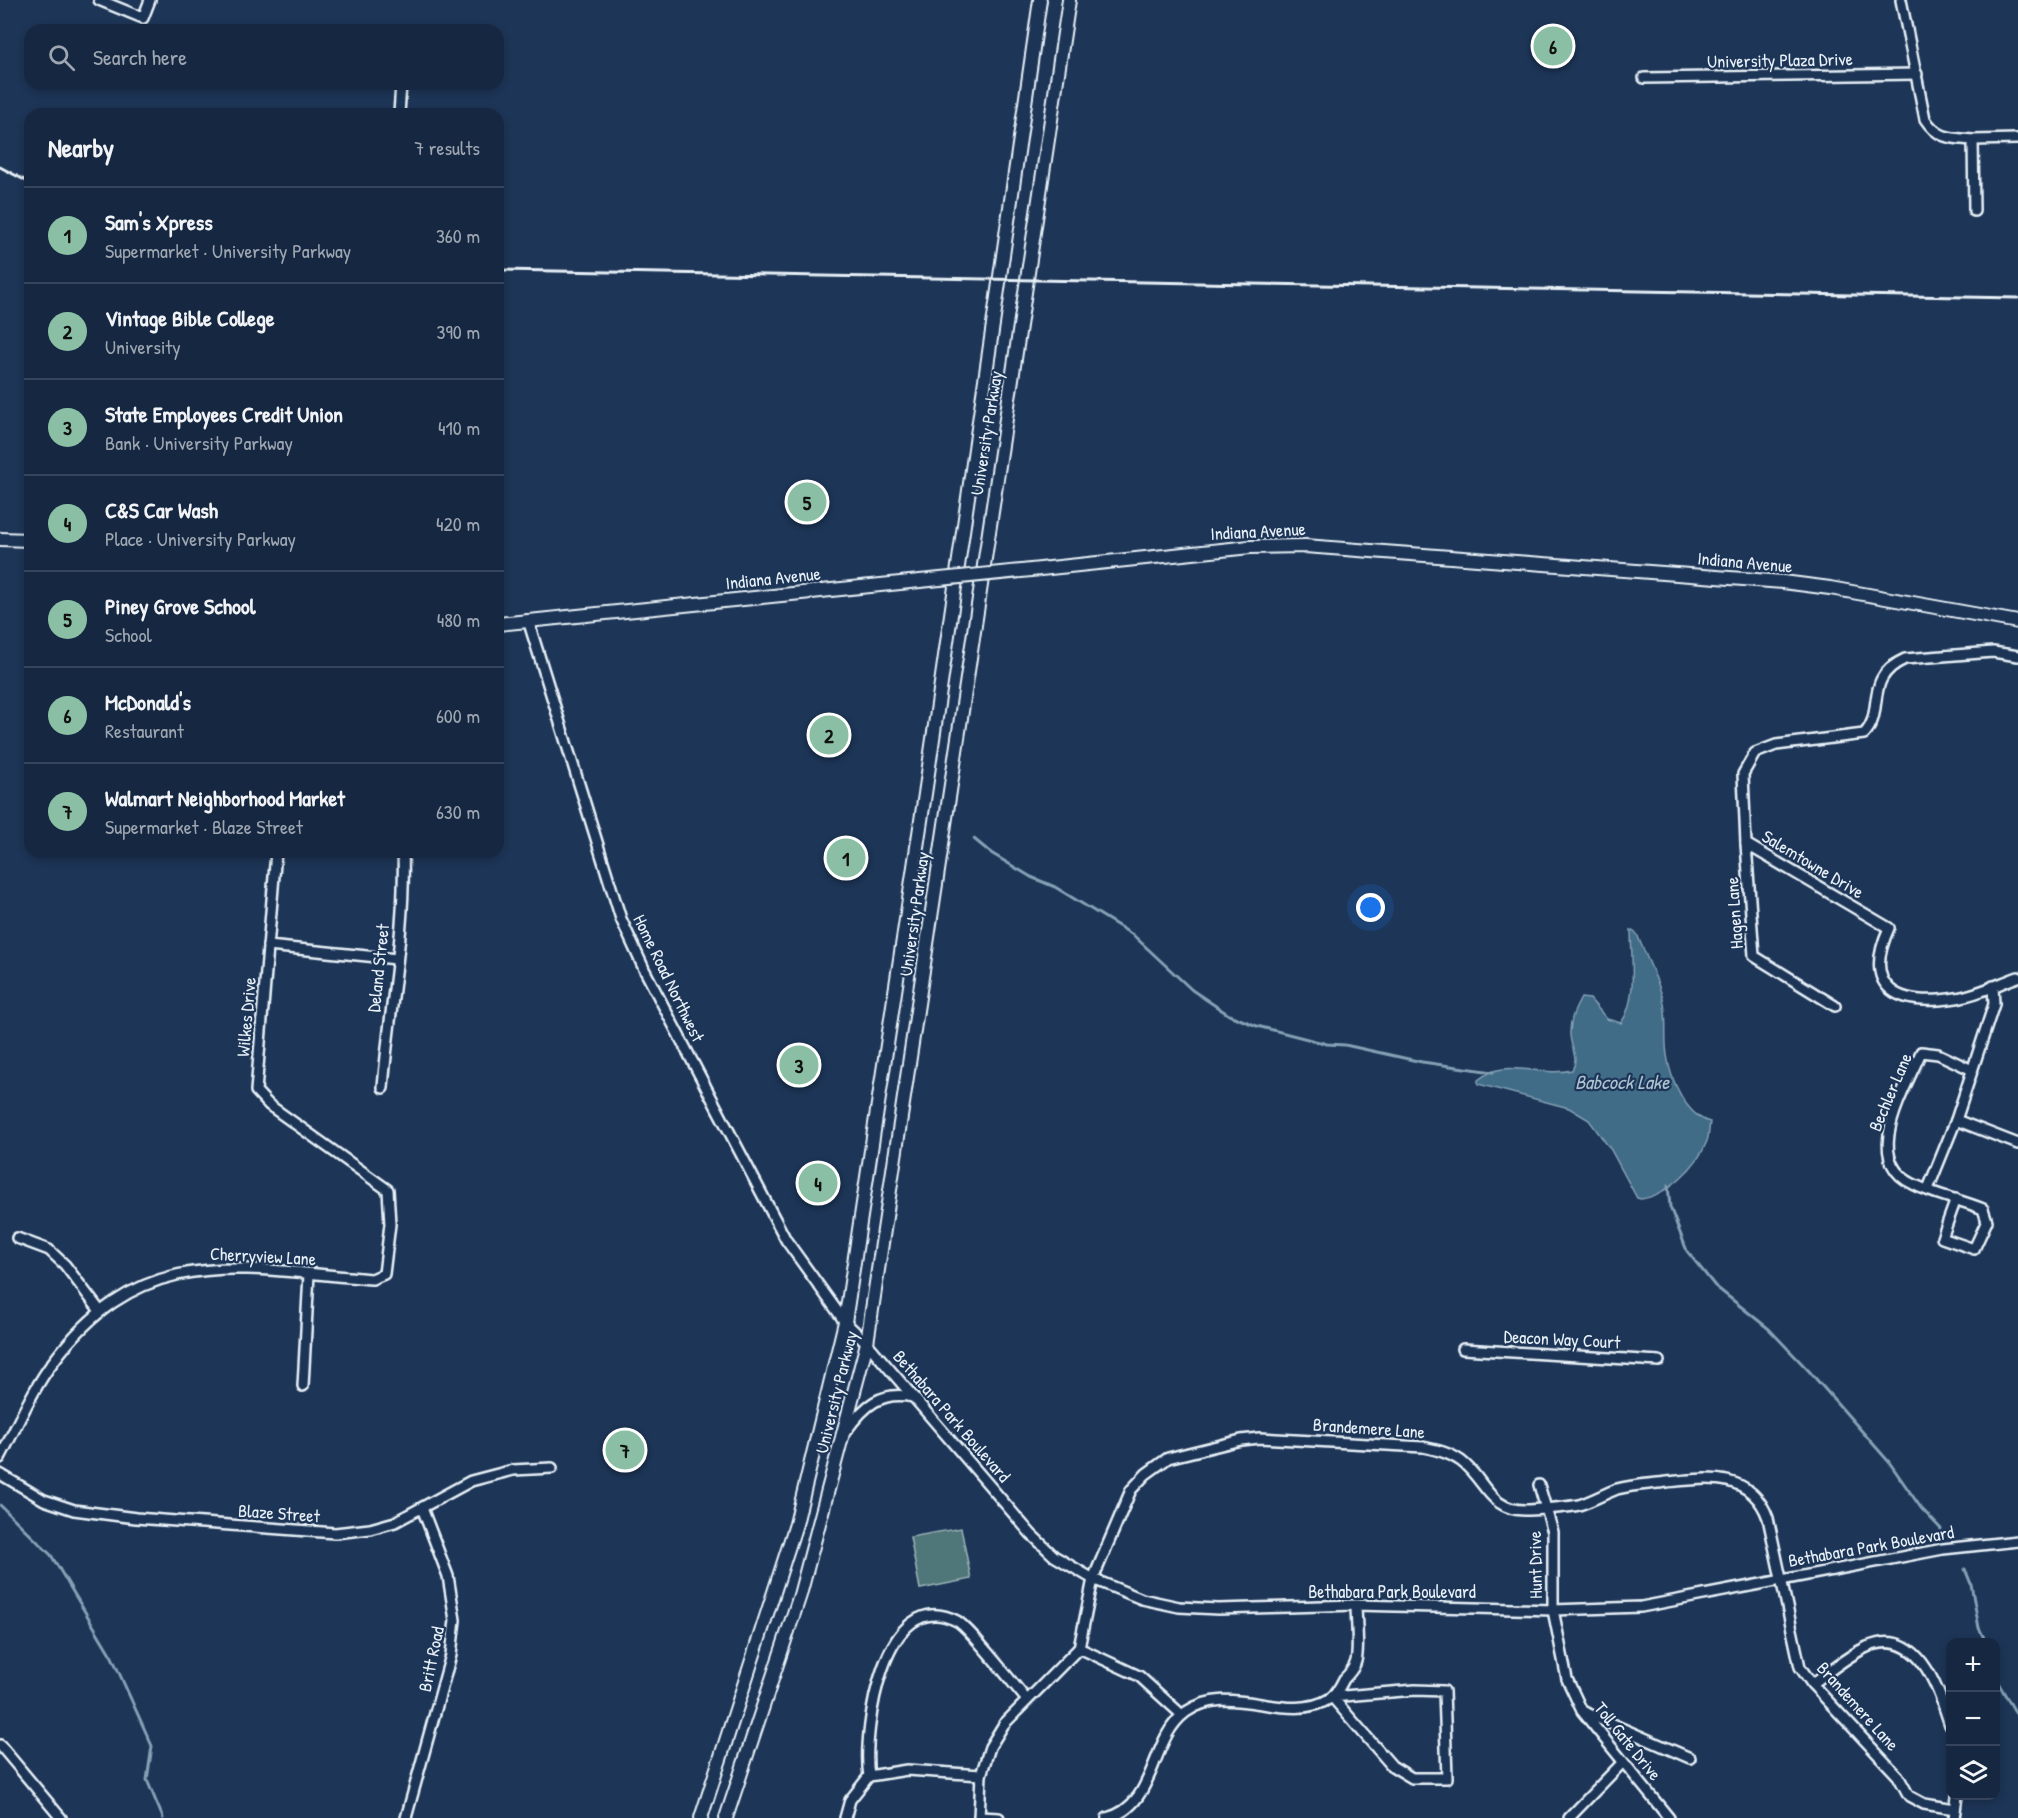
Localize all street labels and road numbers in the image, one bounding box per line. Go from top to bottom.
street label: University Plaza Drive [1707,46,1853,74]
street label: University Parkway [964,369,1008,497]
street label: Indiana Avenue [1210,516,1306,546]
street label: Indiana Avenue [1696,545,1794,579]
street label: Indiana Avenue [724,561,822,595]
street label: Salemtowne Drive [1757,824,1869,904]
street label: University Parkway [893,850,935,978]
street label: Hagen Lane [1719,876,1749,950]
street label: Home Road Northwest [627,910,711,1047]
street label: Deland Street [361,922,395,1013]
street label: Wilkes Drive [230,976,262,1058]
street label: Bechler Lane [1862,1049,1918,1135]
street label: Cherryview Lane [209,1241,317,1271]
street label: Deacon Way Court [1503,1323,1622,1355]
street label: University Parkway [809,1328,863,1456]
street label: Bethabara Park Boulevard [888,1345,1016,1487]
street label: Brandemere Lane [1312,1412,1426,1444]
street label: Blaze Street [237,1498,322,1528]
street label: Bethabara Park Boulevard [1786,1519,1956,1573]
street label: Hunt Drive [1522,1531,1548,1599]
street label: Bethabara Park Boulevard [1308,1579,1476,1604]
street label: Britt Road [412,1624,450,1694]
street label: Brandemere Lane [1811,1656,1905,1756]
street label: Toll Gate Drive [1589,1696,1667,1786]

